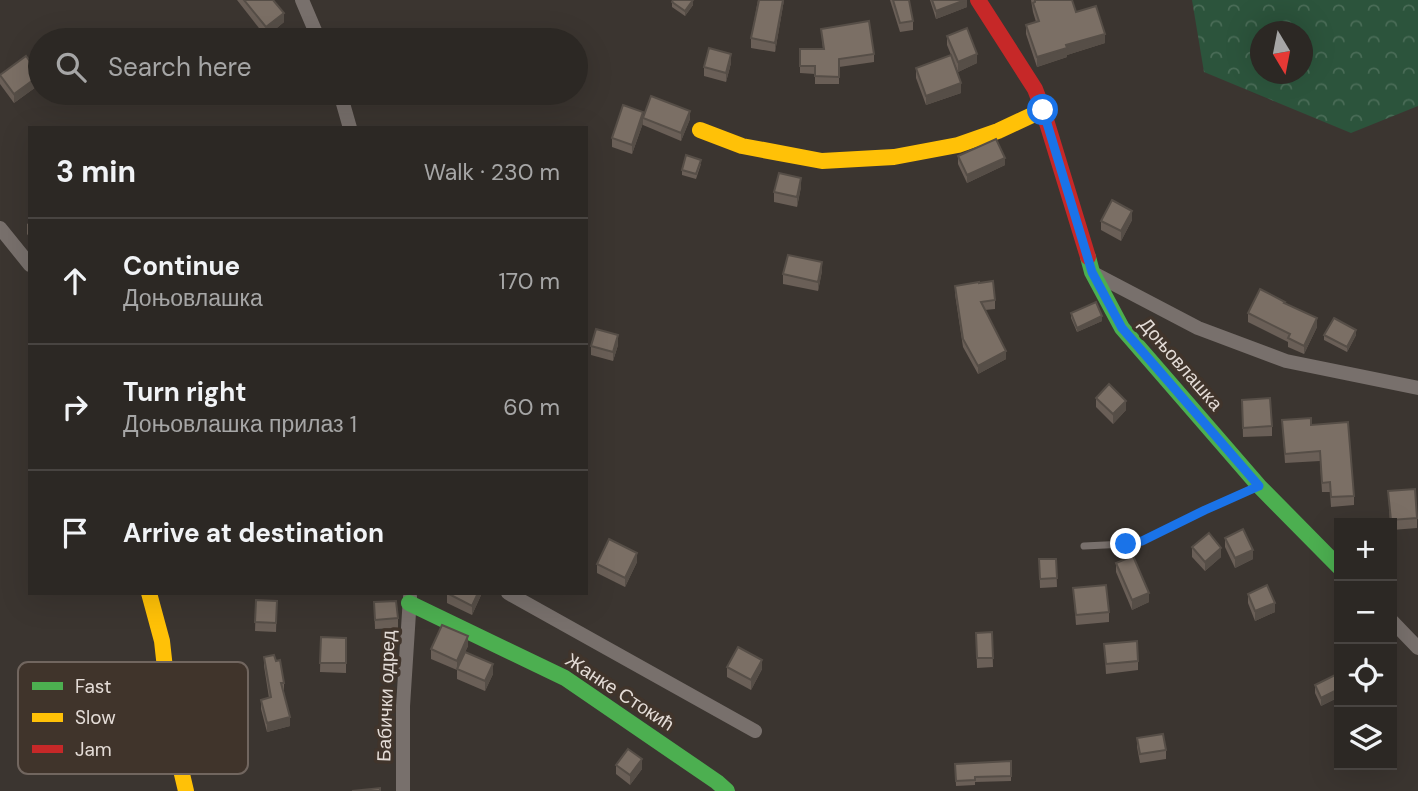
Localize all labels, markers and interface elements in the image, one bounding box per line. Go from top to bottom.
north arrow [1250,21,1313,84]
search box [28,28,588,105]
icon: search [52,48,90,86]
text: Search here [108,50,251,84]
route start [1027,94,1058,125]
text: 3 min [56,152,136,191]
text: Walk · 230 m [424,157,560,187]
text: Continue [123,249,240,283]
icon: ahead [56,262,94,300]
text: 170 m [499,266,560,296]
text: Доњовлашка [123,283,263,313]
street label: Доњовлашка [1134,312,1229,416]
text: Turn right [123,375,247,409]
icon: right [56,388,94,426]
text: 60 m [503,392,560,422]
text: Доњовлашка прилаз 1 [123,409,357,439]
icon: arrive [56,514,94,552]
text: Arrive at destination [123,516,384,550]
map controls [1334,518,1397,770]
button: + [1334,518,1397,581]
route end [1110,528,1141,559]
button: − [1334,581,1397,644]
street label: Бабички одред [371,630,401,762]
button: locate [1334,644,1397,707]
street label: Жанке Стокић [561,647,679,737]
legend [18,662,248,774]
text: Fast [75,674,111,699]
text: Slow [75,705,116,730]
button: layers [1334,707,1397,770]
text: Jam [75,737,112,762]

